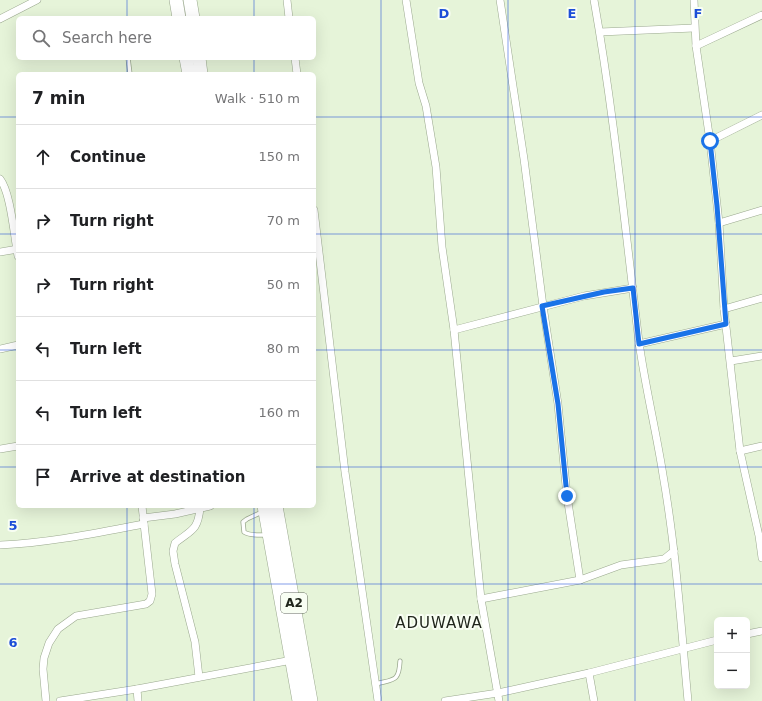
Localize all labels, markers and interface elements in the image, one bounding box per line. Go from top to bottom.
text: D [439,6,450,21]
text: E [568,6,576,21]
text: F [694,6,702,21]
search box [16,16,316,60]
icon: search [30,27,52,49]
text: Search here [62,29,152,47]
text: 7 min [32,88,85,108]
text: Walk · 510 m [215,91,300,106]
route start [701,132,719,150]
icon: ahead [32,146,54,168]
text: Continue [70,148,146,166]
text: 150 m [258,149,300,164]
icon: right [32,210,54,232]
text: Turn right [70,212,154,230]
text: 70 m [267,213,300,228]
icon: right [32,274,54,296]
text: Turn right [70,276,154,294]
text: 50 m [267,277,300,292]
icon: left [32,338,54,360]
text: Turn left [70,340,142,358]
text: 80 m [267,341,300,356]
icon: left [32,402,54,424]
text: Turn left [70,404,142,422]
text: 160 m [258,405,300,420]
icon: arrive [32,466,54,488]
text: Arrive at destination [70,468,245,486]
route end [558,487,576,505]
text: 5 [8,518,18,533]
road number: A2 [281,593,307,613]
district label: ADUWAWA [395,614,483,632]
map controls [714,617,750,689]
button: + [714,617,750,653]
text: 6 [8,635,18,650]
button: − [714,653,750,689]

